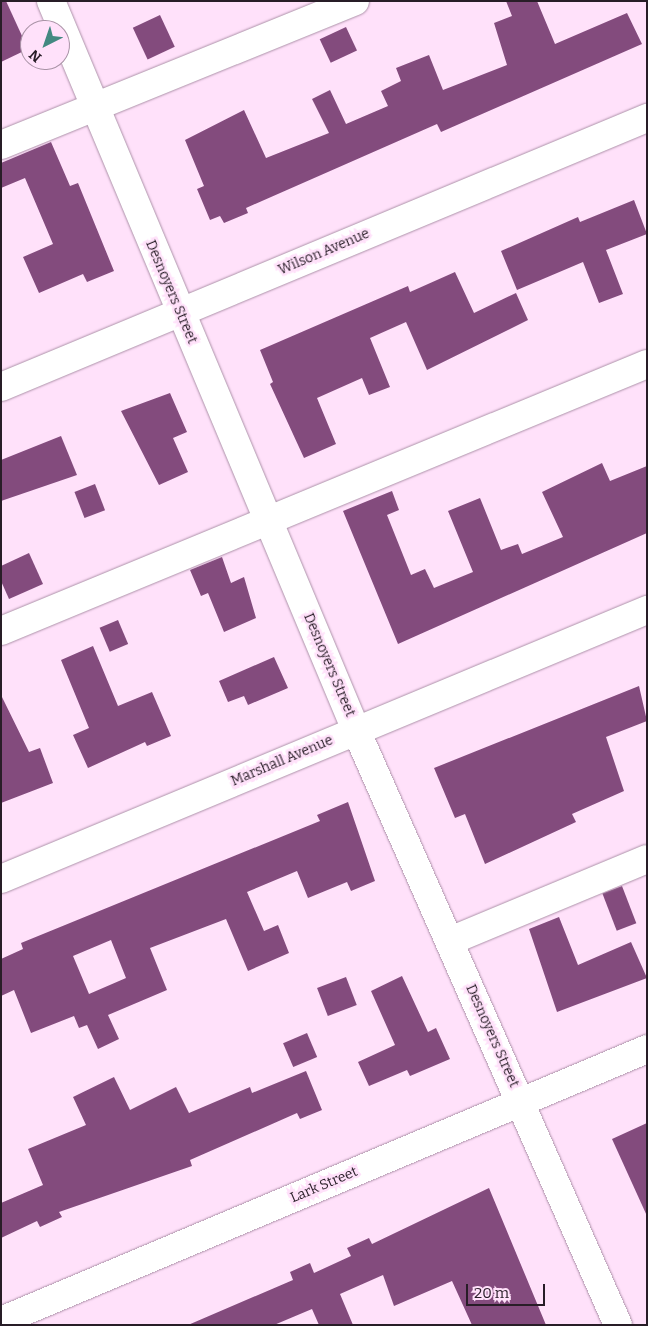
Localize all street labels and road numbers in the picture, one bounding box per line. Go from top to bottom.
street label: Wilson Avenue [276,225,372,279]
street label: Desnoyers Street [142,238,200,346]
street label: Desnoyers Street [300,611,358,719]
street label: Marshall Avenue [229,732,335,790]
street label: Desnoyers Street [462,982,522,1090]
street label: Lark Street [288,1163,360,1207]

